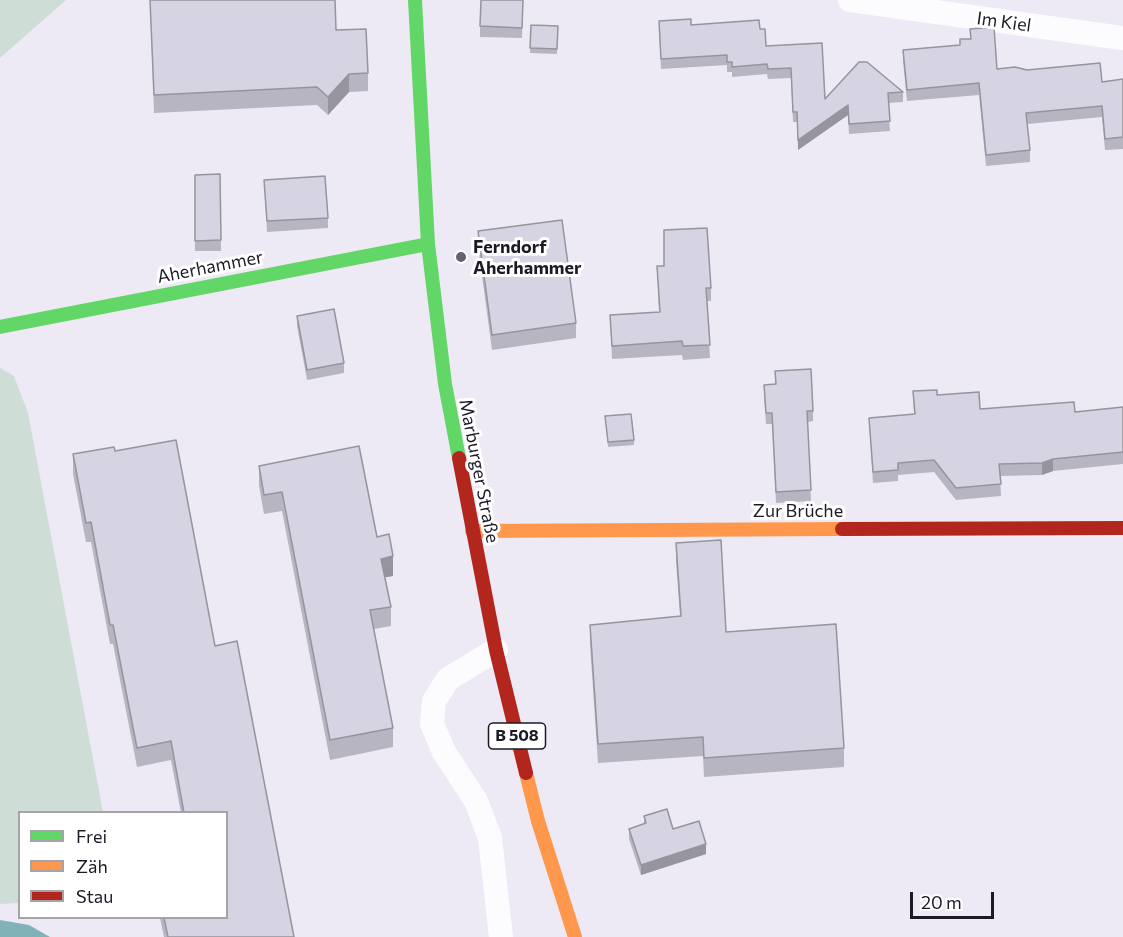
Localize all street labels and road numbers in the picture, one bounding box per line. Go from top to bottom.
street label: Im Kiel [975,7,1033,37]
street label: Aherhammer [155,246,265,288]
street label: Marburger Straße [454,397,504,545]
street label: Zur Brüche [753,500,843,522]
road number: B 508 [488,723,546,749]

